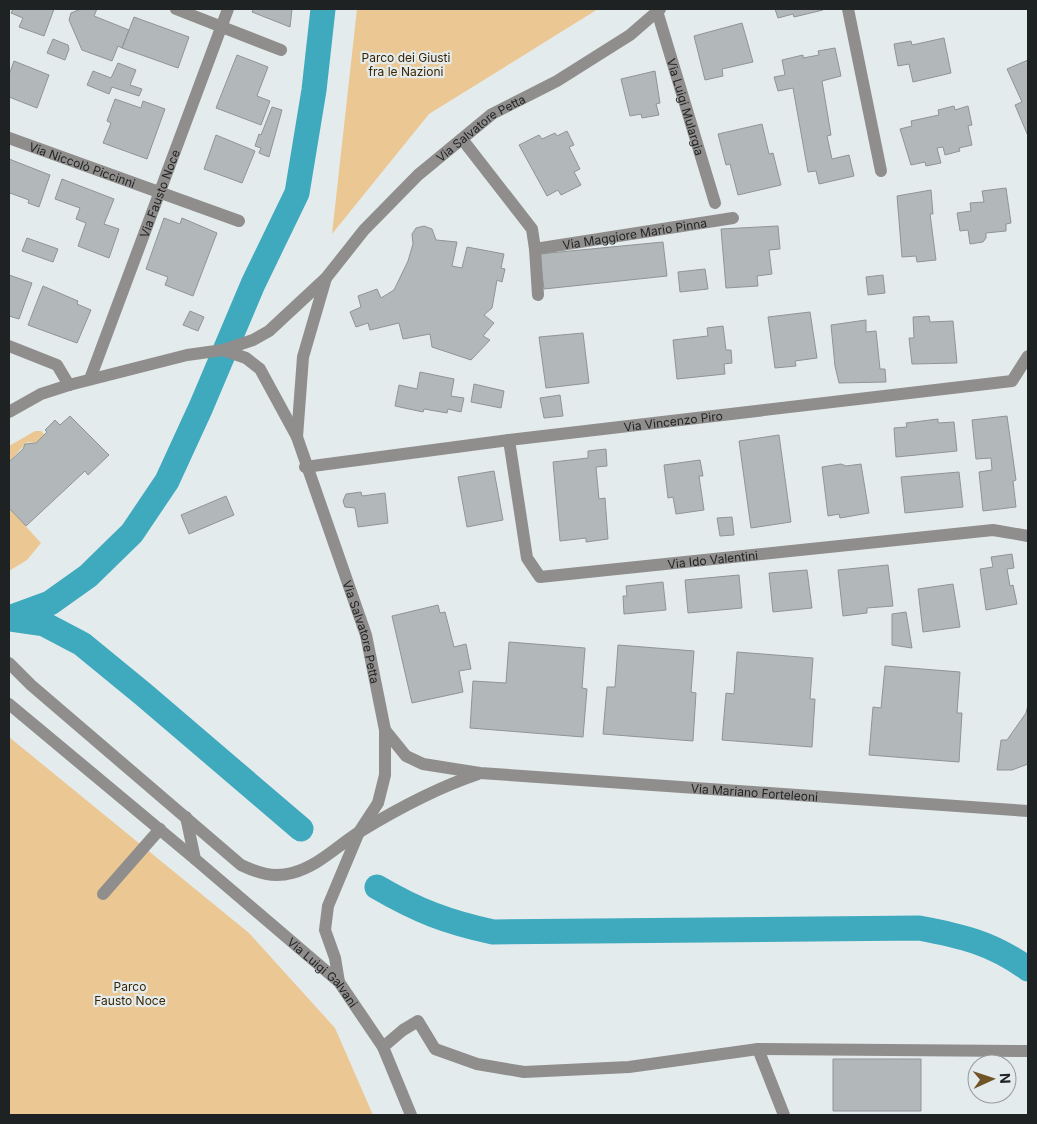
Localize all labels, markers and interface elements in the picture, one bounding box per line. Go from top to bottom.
park label: Parco dei Giusti fra le Nazioni [362,50,451,79]
street label: Via Luigi Mulargia [664,56,708,157]
street label: Via Salvatore Petta [433,91,528,165]
street label: Via Niccolò Piccinni [27,138,138,191]
street label: Via Fausto Noce [136,147,182,240]
street label: Via Maggiore Mario Pinna [561,215,708,252]
street label: Via Vincenzo Piro [623,407,723,434]
street label: Via Ido Valentini [667,547,759,571]
street label: Via Salvatore Petta [340,578,383,685]
street label: Via Mariano Forteleoni [690,780,819,804]
street label: Via Luigi Galvani [284,934,361,1010]
park label: Parco Fausto Noce [94,979,166,1008]
north arrow [967,1054,1017,1104]
text: N [997,1073,1014,1084]

